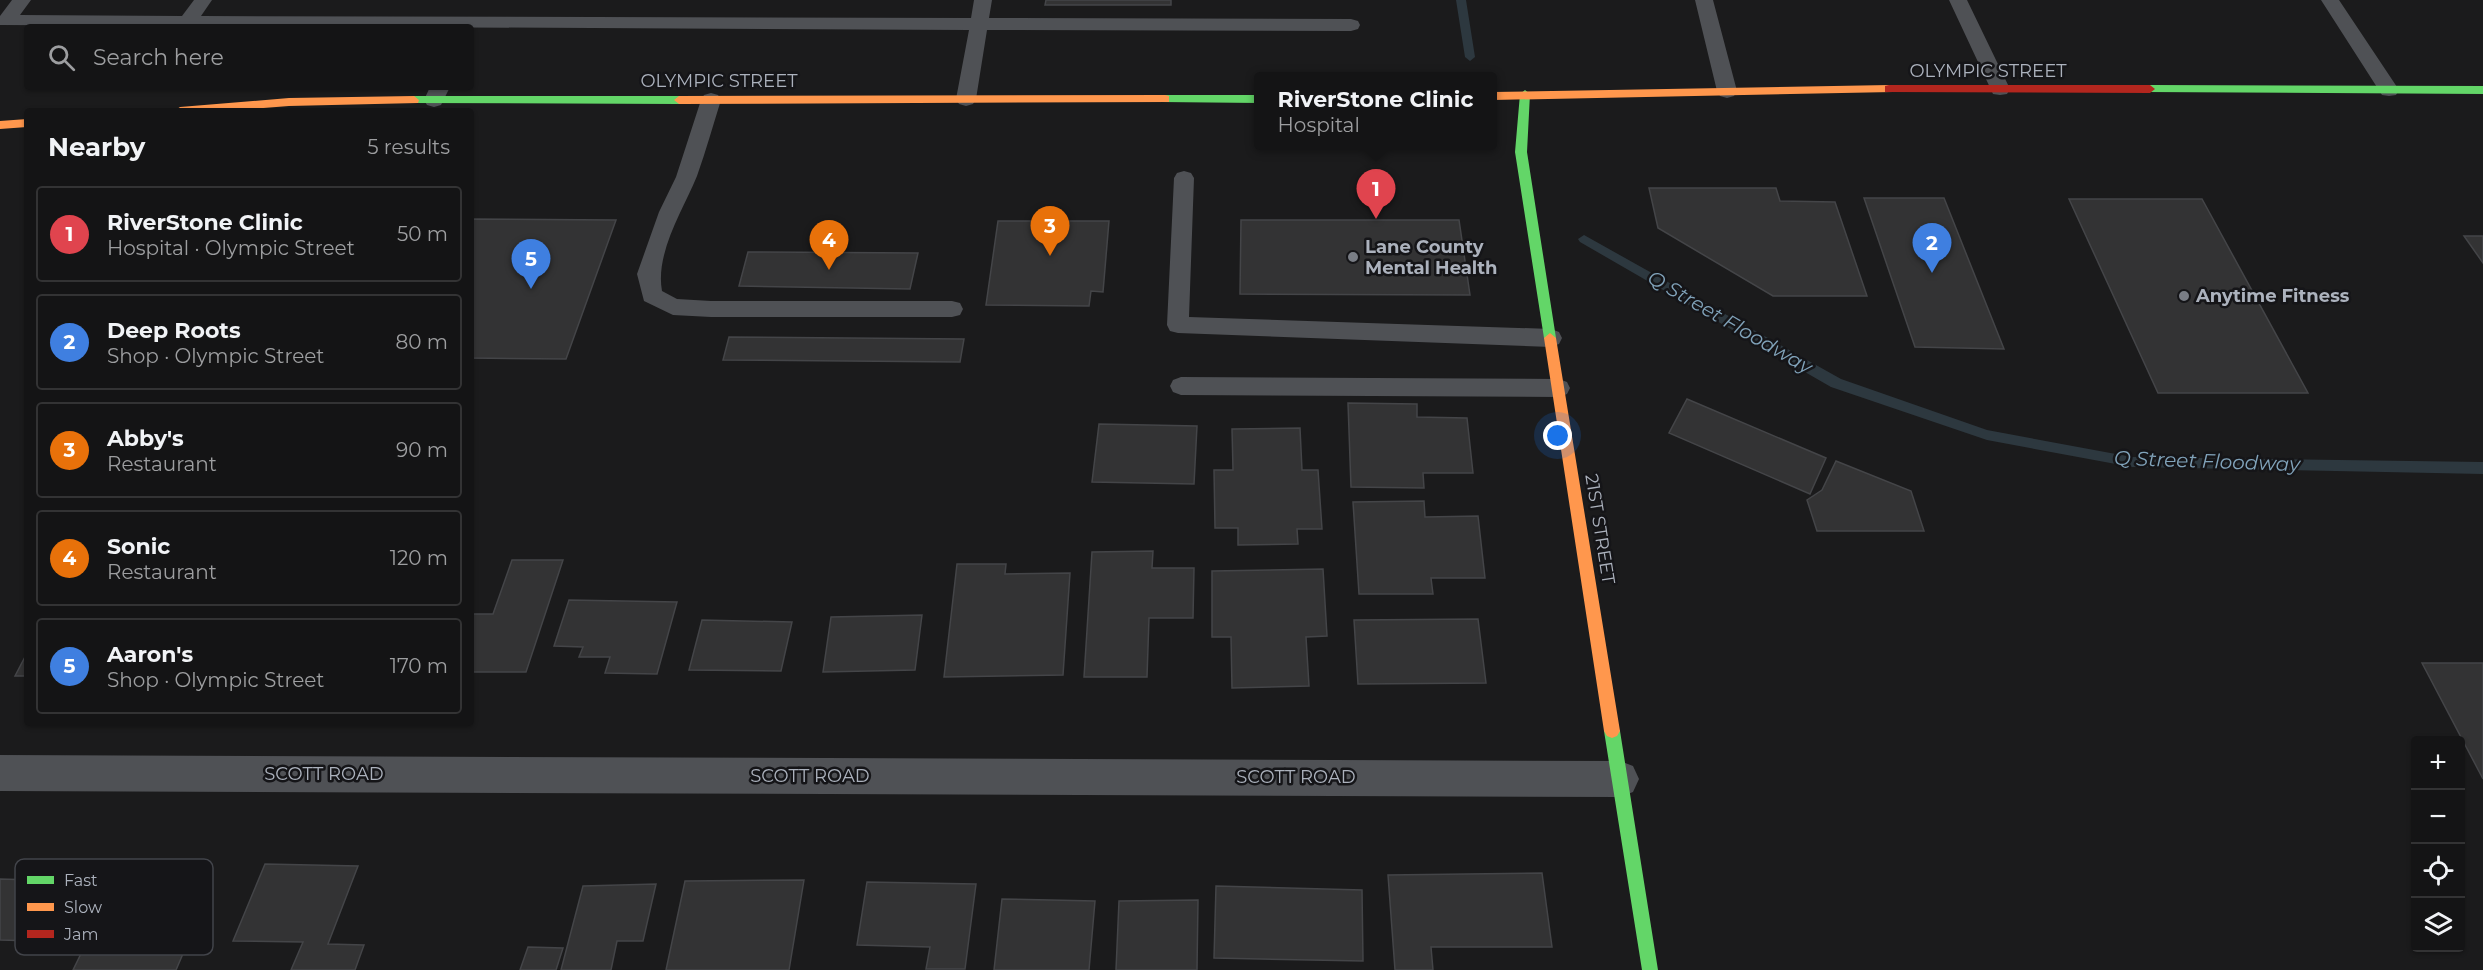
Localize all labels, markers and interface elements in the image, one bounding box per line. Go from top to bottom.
search box [24,24,474,90]
icon: search [45,41,78,74]
text: Search here [93,44,224,71]
street label: OLYMPIC STREET [1909,60,2067,82]
street label: OLYMPIC STREET [640,70,798,92]
popup [1254,72,1497,150]
text: RiverStone Clinic [1278,86,1473,113]
text: Hospital [1278,113,1360,137]
text: Nearby [48,131,145,163]
text: 5 results [367,135,450,159]
pin: 1 [1356,170,1396,219]
pin: 3 [1030,206,1070,256]
text: RiverStone Clinic [107,209,303,236]
pin: 4 [810,220,848,270]
text: 1 [66,222,73,246]
text: 50 m [397,222,448,246]
pin: 2 [1912,224,1952,273]
text: Hospital · Olympic Street [107,236,355,260]
place label: Lane County Mental Health [1365,236,1498,279]
pin: 5 [512,240,550,289]
marker: Lane County Mental Health [1346,250,1360,264]
water label: Q Street Floodway [1643,265,1818,379]
place label: Anytime Fitness [2195,285,2350,307]
marker: Anytime Fitness [2177,289,2191,303]
text: Deep Roots [107,317,241,344]
text: 2 [64,330,75,354]
text: 80 m [396,330,448,354]
text: Shop · Olympic Street [107,344,324,368]
your location [1543,421,1572,450]
text: Abby's [107,425,184,452]
text: 3 [64,438,75,462]
text: 90 m [396,438,448,462]
water label: Q Street Floodway [2114,446,2302,476]
text: Restaurant [107,452,217,476]
street label: 21ST STREET [1580,472,1620,586]
text: Sonic [107,533,170,560]
text: 4 [63,546,76,570]
text: 120 m [390,546,448,570]
text: Restaurant [107,560,217,584]
text: Aaron's [107,641,193,668]
text: 5 [64,654,75,678]
text: 170 m [390,654,448,678]
text: Shop · Olympic Street [107,668,324,692]
map controls [2411,736,2465,952]
button: + [2411,736,2465,790]
street label: SCOTT ROAD [264,763,384,785]
street label: SCOTT ROAD [750,765,870,787]
street label: SCOTT ROAD [1236,766,1356,788]
button: − [2411,790,2465,844]
button: locate [2411,844,2465,898]
legend [15,859,213,955]
text: Fast [64,871,98,890]
text: Slow [64,898,102,917]
button: layers [2411,898,2465,952]
text: Jam [63,925,98,944]

